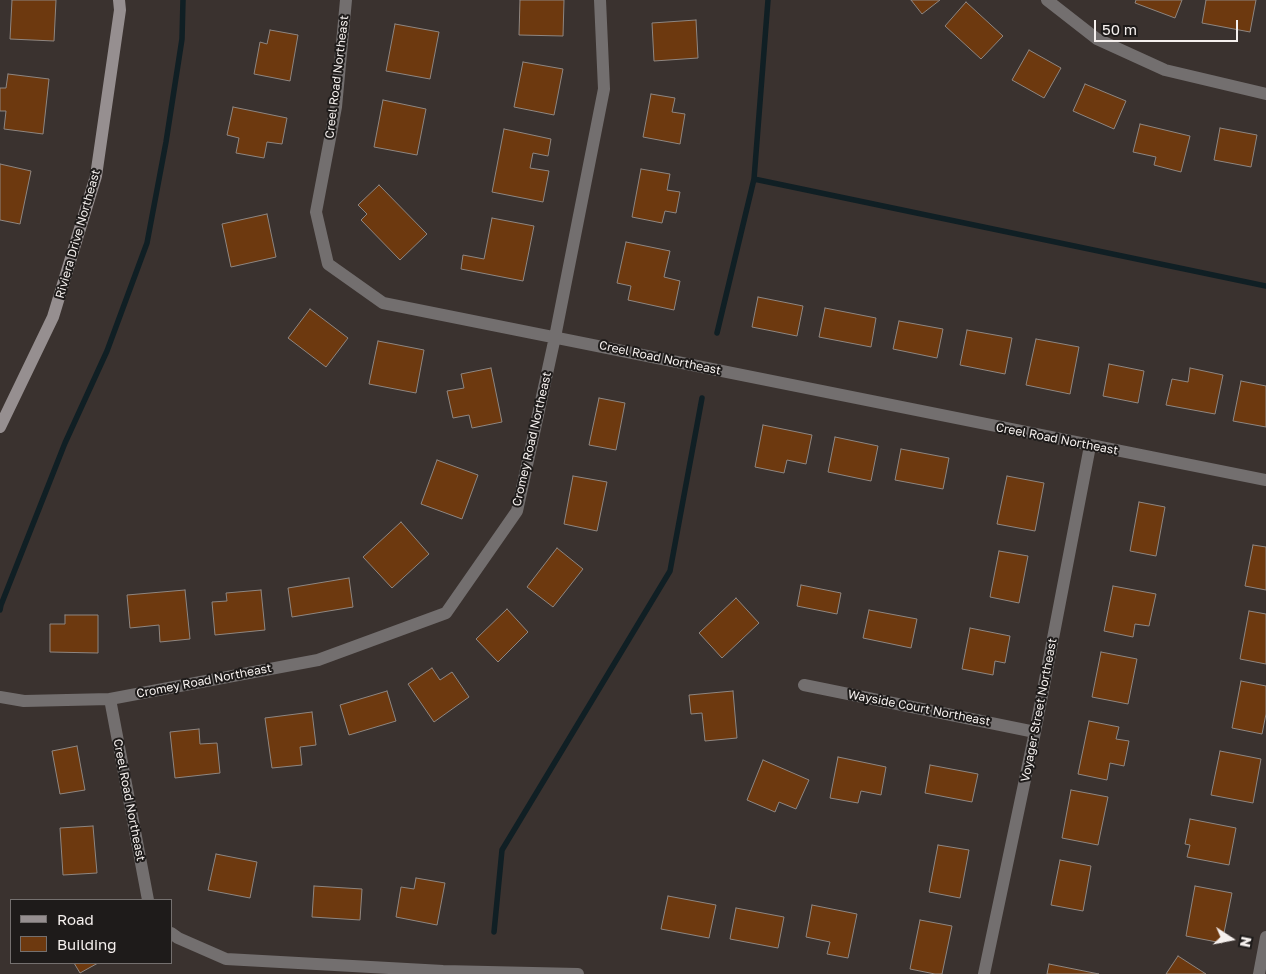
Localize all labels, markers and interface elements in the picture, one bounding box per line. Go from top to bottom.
scale bar [1096,10,1240,42]
street label: Creel Road Northeast [322,14,352,140]
text: 50 m [1102,20,1137,38]
street label: Riviera Drive Northeast [53,168,103,300]
street label: Creel Road Northeast [598,338,722,378]
street label: Cromey Road Northeast [509,370,555,508]
street label: Creel Road Northeast [995,420,1119,458]
street label: Voyager Street Northeast [1018,637,1060,783]
street label: Cromey Road Northeast [135,661,273,701]
street label: Wayside Court Northeast [847,687,991,729]
street label: Creel Road Northeast [110,738,148,862]
legend [10,899,172,964]
text: Road [57,910,94,928]
north arrow [1206,914,1256,964]
text: Building [57,935,117,953]
text: N [1237,935,1256,949]

